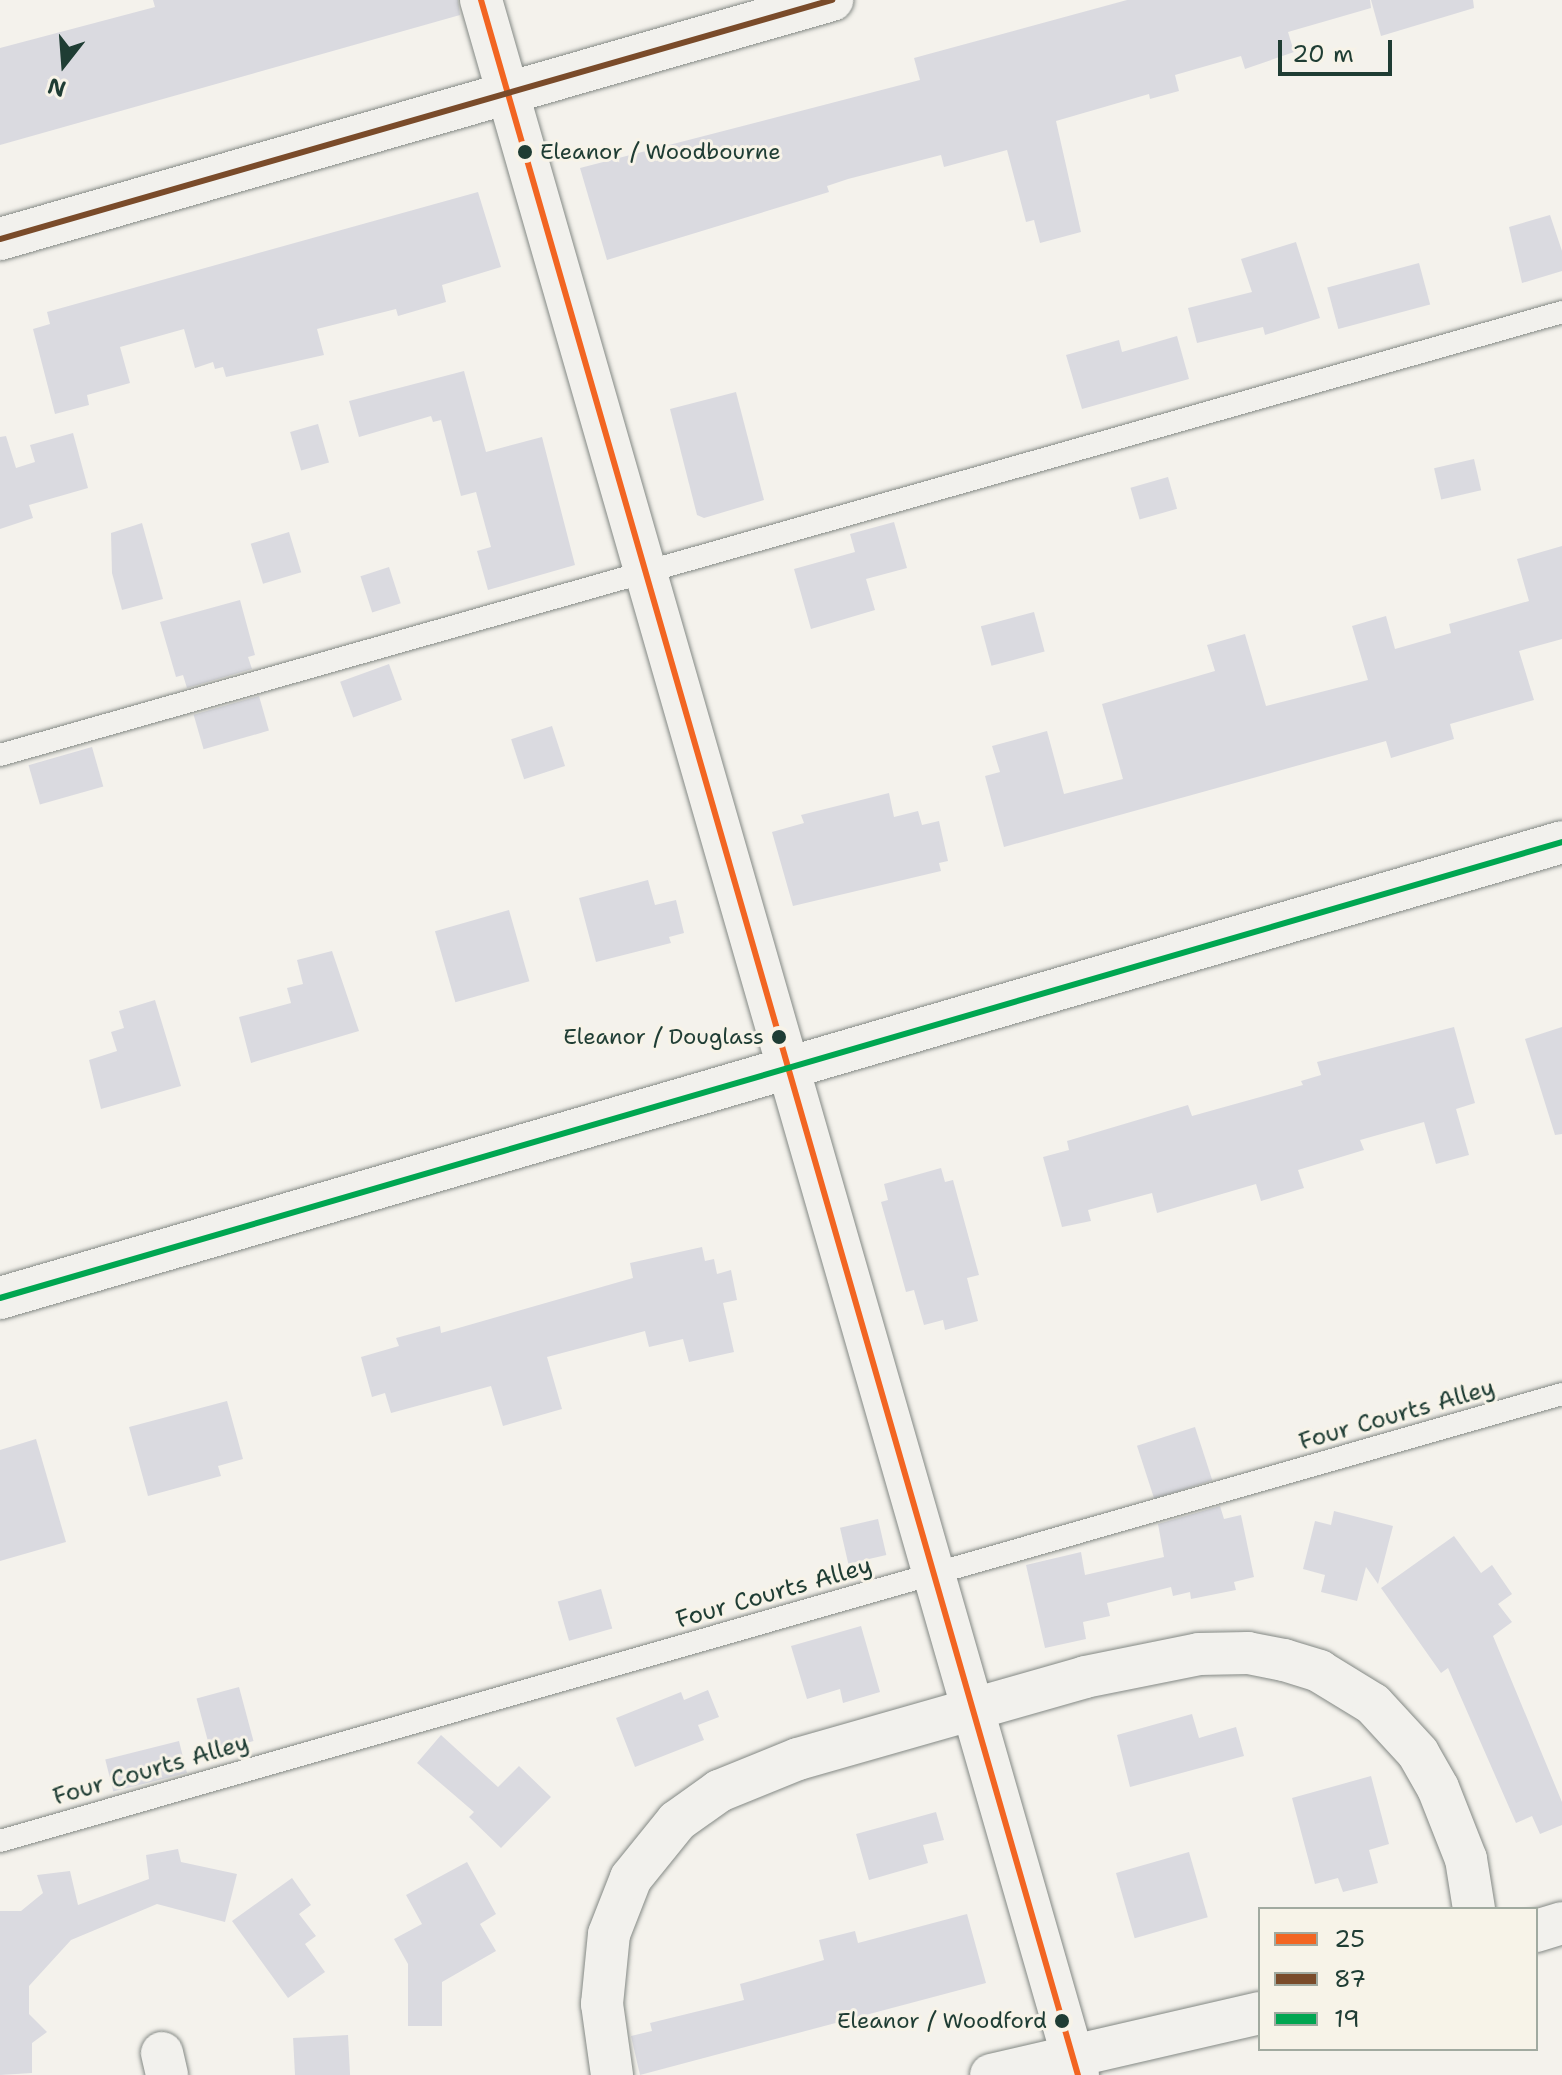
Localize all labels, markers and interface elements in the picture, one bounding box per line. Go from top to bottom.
north arrow [24,24,104,104]
scale bar [1282,24,1396,74]
text: 20 m [1292,38,1354,70]
text: N [44,71,69,104]
place label: Eleanor / Woodbourne [540,139,781,165]
marker: Eleanor / Woodbourne [517,144,533,160]
place label: Eleanor / Douglass [563,1024,764,1050]
marker: Eleanor / Douglass [771,1029,787,1045]
street label: Four Courts Alley [1296,1373,1498,1457]
street label: Four Courts Alley [673,1551,875,1635]
street label: Four Courts Alley [50,1728,252,1812]
legend [1258,1907,1538,2051]
text: 25 [1334,1923,1365,1955]
text: 87 [1334,1963,1366,1995]
text: 19 [1334,2003,1360,2035]
place label: Eleanor / Woodford [837,2008,1047,2034]
marker: Eleanor / Woodford [1054,2013,1070,2029]

